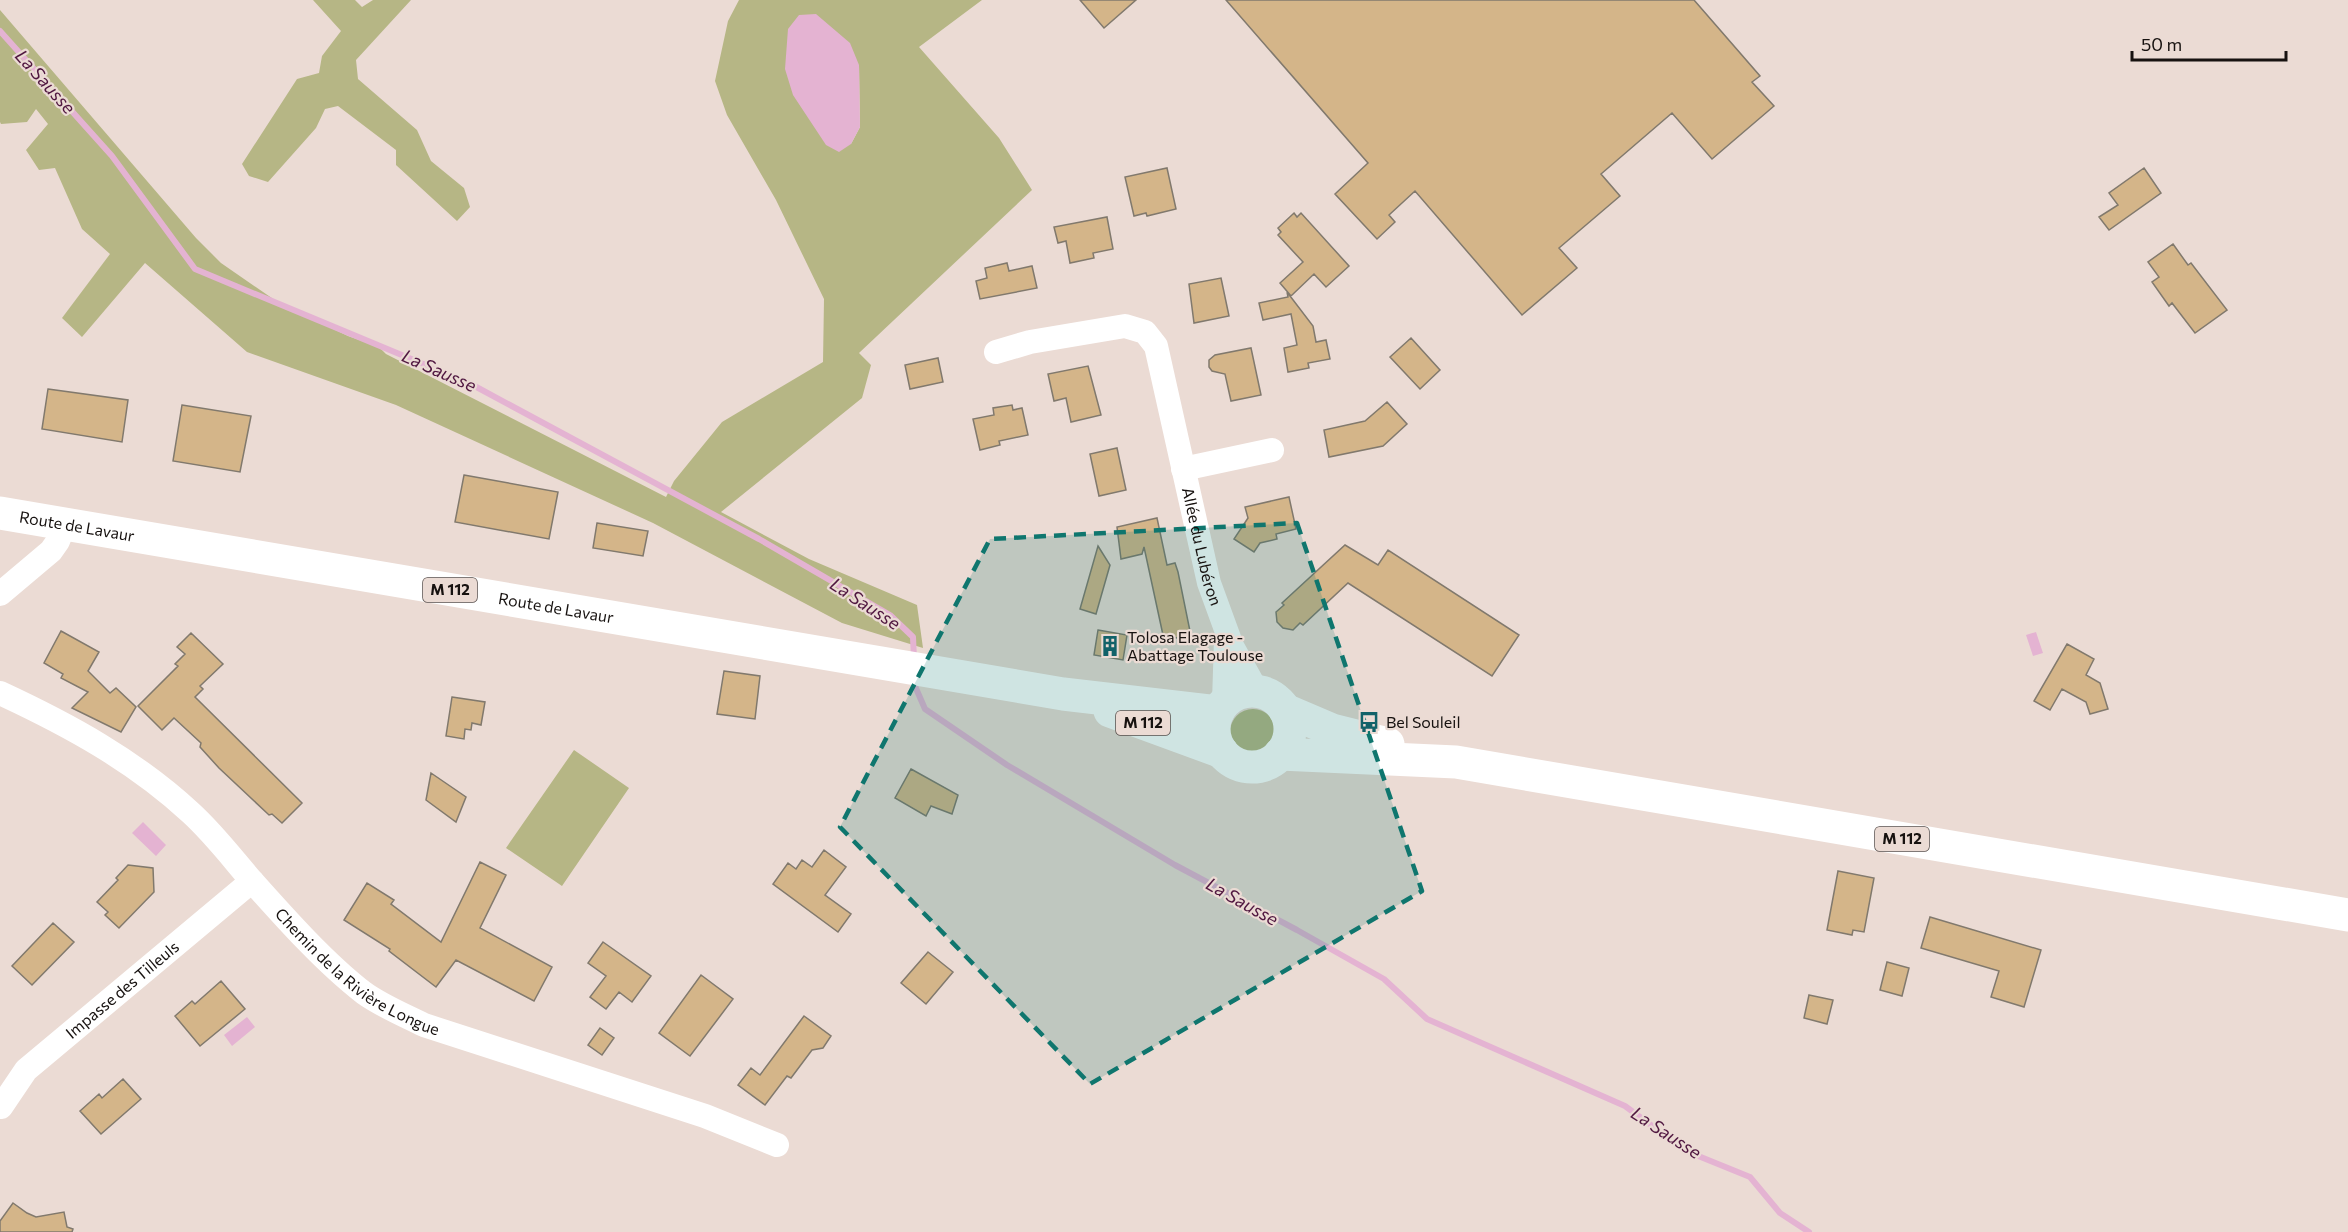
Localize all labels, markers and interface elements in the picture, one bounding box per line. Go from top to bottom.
scale bar [2132,24,2286,62]
text: 50 m [2141,33,2182,55]
water label: La Sausse [11,45,81,118]
water label: La Sausse [399,344,480,396]
street label: Allée du Lubéron [1179,485,1226,608]
street label: Route de Lavaur [18,506,137,545]
water label: La Sausse [826,572,905,634]
road number: M 112 [423,578,477,602]
street label: Route de Lavaur [497,588,616,626]
place label: Tolosa Elagage - Abattage Toulouse [1127,627,1263,664]
building icon: Tolosa Elagage - Abattage Toulouse [1098,634,1122,658]
bus stop icon: Bel Souleil [1357,710,1381,734]
road number: M 112 [1116,711,1170,735]
place label: Bel Souleil [1386,712,1460,731]
road number: M 112 [1875,827,1929,851]
water label: La Sausse [1203,872,1283,930]
street label: Chemin de la Rivière Longue [272,904,442,1038]
street label: Impasse des Tilleuls [61,936,182,1042]
water label: La Sausse [1627,1101,1706,1163]

